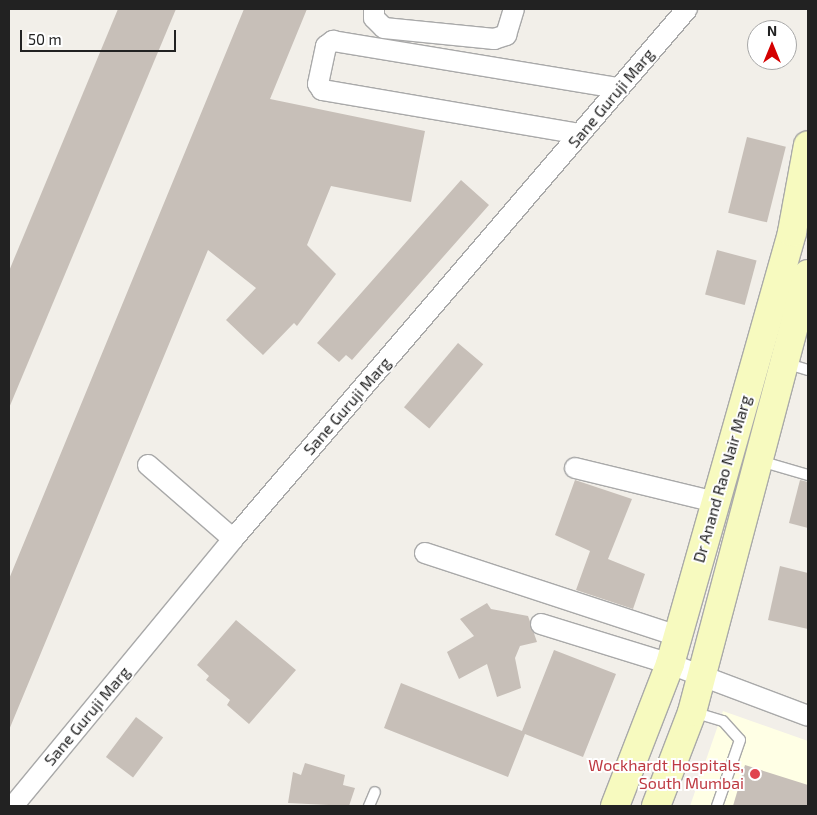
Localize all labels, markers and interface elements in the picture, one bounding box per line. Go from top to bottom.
scale bar [22,20,179,52]
north arrow [747,20,797,70]
text: N [767,22,777,39]
text: 50 m [28,30,62,48]
street label: Sane Guruji Marg [564,45,658,151]
street label: Sane Guruji Marg [299,353,395,459]
street label: Dr Anand Rao Nair Marg [689,393,755,565]
street label: Sane Guruji Marg [40,663,134,769]
place label: Wockhardt Hospitals, South Mumbai [588,755,744,793]
marker: Wockhardt Hospitals, South Mumbai [748,767,762,781]

